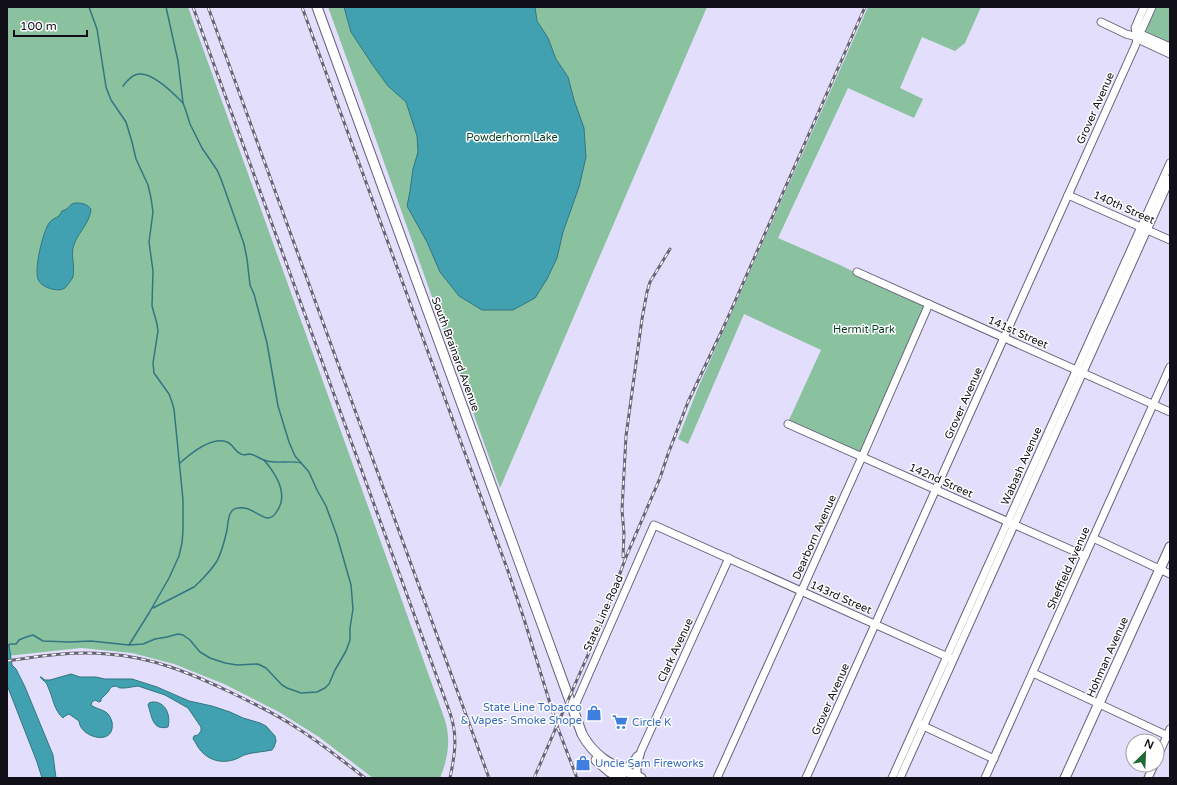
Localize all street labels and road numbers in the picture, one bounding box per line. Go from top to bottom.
street label: Grover Avenue [1074,70,1117,146]
street label: 140th Street [1091,188,1157,227]
street label: South Brainard Avenue [429,295,482,413]
street label: 141st Street [986,313,1050,352]
street label: Grover Avenue [942,365,985,441]
street label: Wabash Avenue [998,425,1045,507]
street label: 142nd Street [907,461,975,500]
street label: Dearborn Avenue [790,493,839,582]
street label: Sheffield Avenue [1044,525,1093,612]
street label: State Line Road [581,573,626,654]
street label: 143rd Street [808,578,874,617]
street label: Hohman Avenue [1084,615,1131,699]
street label: Clark Avenue [655,616,696,684]
street label: Grover Avenue [809,661,852,737]

